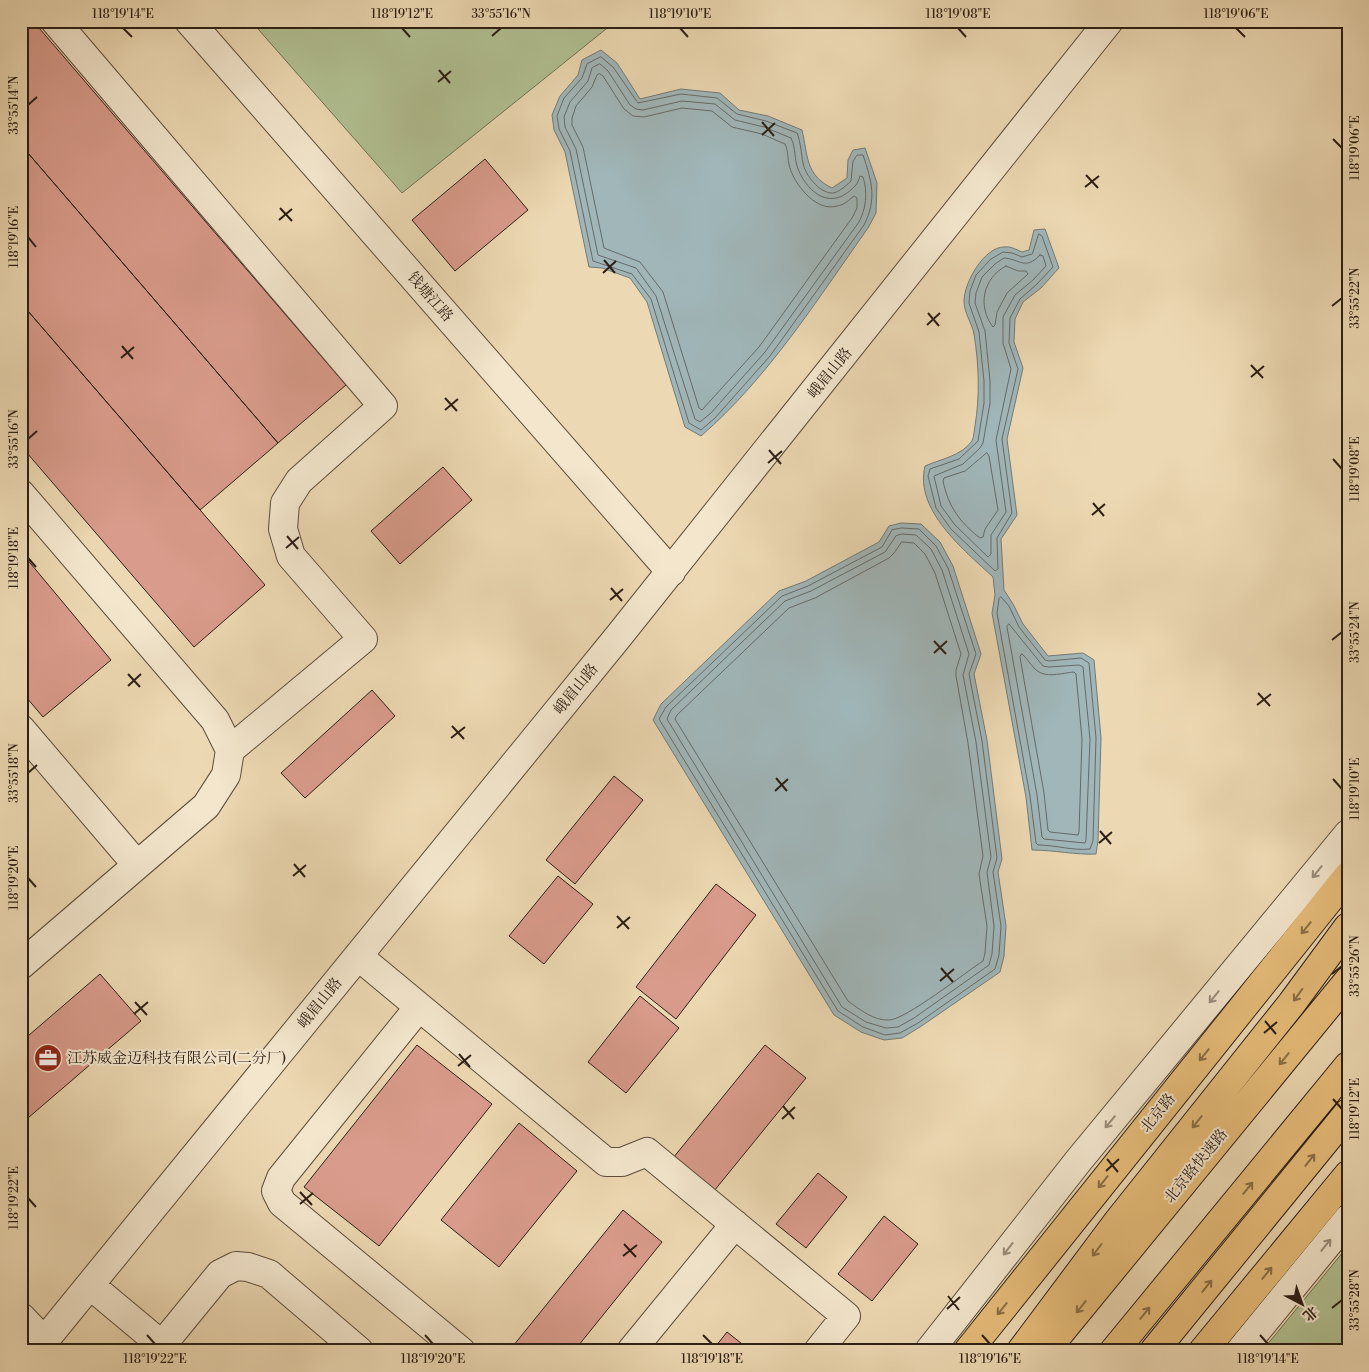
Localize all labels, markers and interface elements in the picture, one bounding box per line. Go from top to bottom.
text: 118°19'14"E [92,7,154,22]
text: 118°19'12"E [371,7,433,22]
text: 33°55'16"N [471,7,531,22]
text: 118°19'10"E [649,7,711,22]
text: 118°19'08"E [925,7,991,22]
text: 118°19'06"E [1203,7,1269,22]
text: 33°55'14"N [7,75,22,135]
text: 118°19'06"E [1348,115,1363,181]
text: 118°19'16"E [7,206,22,268]
street label: 钱塘江路 [403,268,457,326]
text: 33°55'22"N [1348,268,1363,328]
street label: 峨眉山路 [804,344,856,402]
text: 33°55'16"N [7,409,22,469]
text: 118°19'08"E [1348,436,1363,502]
text: 118°19'18"E [7,527,22,589]
text: 33°55'24"N [1348,601,1363,663]
street label: 峨眉山路 [550,660,602,718]
text: 33°55'18"N [7,743,22,803]
text: 118°19'10"E [1348,758,1363,820]
text: 118°19'20"E [7,846,22,910]
one-way arrow [1311,865,1322,878]
one-way arrow [1300,921,1311,934]
text: 33°55'26"N [1348,935,1363,997]
street label: 峨眉山路 [294,974,346,1032]
one-way arrow [1293,988,1303,1002]
one-way arrow [1208,990,1219,1003]
office icon: 江苏威金迈科技有限公司(二分厂) [33,1043,63,1073]
one-way arrow [1199,1048,1210,1061]
place label: 江苏威金迈科技有限公司(二分厂) [67,1049,286,1068]
one-way arrow [1278,1052,1289,1065]
text: 118°19'12"E [1348,1078,1363,1140]
street label: 北京路 [1136,1090,1180,1136]
one-way arrow [1104,1115,1115,1128]
one-way arrow [1192,1115,1203,1128]
street label: 北京路快速路 [1160,1125,1232,1207]
one-way arrow [1304,1153,1315,1166]
text: 118°19'22"E [7,1166,22,1230]
one-way arrow [1098,1175,1108,1189]
one-way arrow [1242,1181,1253,1194]
one-way arrow [1321,1239,1332,1252]
one-way arrow [1003,1242,1014,1255]
one-way arrow [1092,1243,1102,1257]
one-way arrow [1262,1266,1273,1279]
text: 33°55'28"N [1348,1269,1363,1331]
one-way arrow [1201,1280,1212,1293]
north arrow [1276,1280,1326,1330]
one-way arrow [1075,1300,1086,1313]
one-way arrow [996,1302,1007,1315]
text: 北 [1299,1302,1321,1324]
one-way arrow [1139,1307,1150,1320]
text: 118°19'22"E [123,1352,187,1367]
text: 118°19'20"E [401,1352,465,1367]
text: 118°19'18"E [681,1352,743,1367]
text: 118°19'16"E [959,1352,1021,1367]
text: 118°19'14"E [1237,1352,1299,1367]

